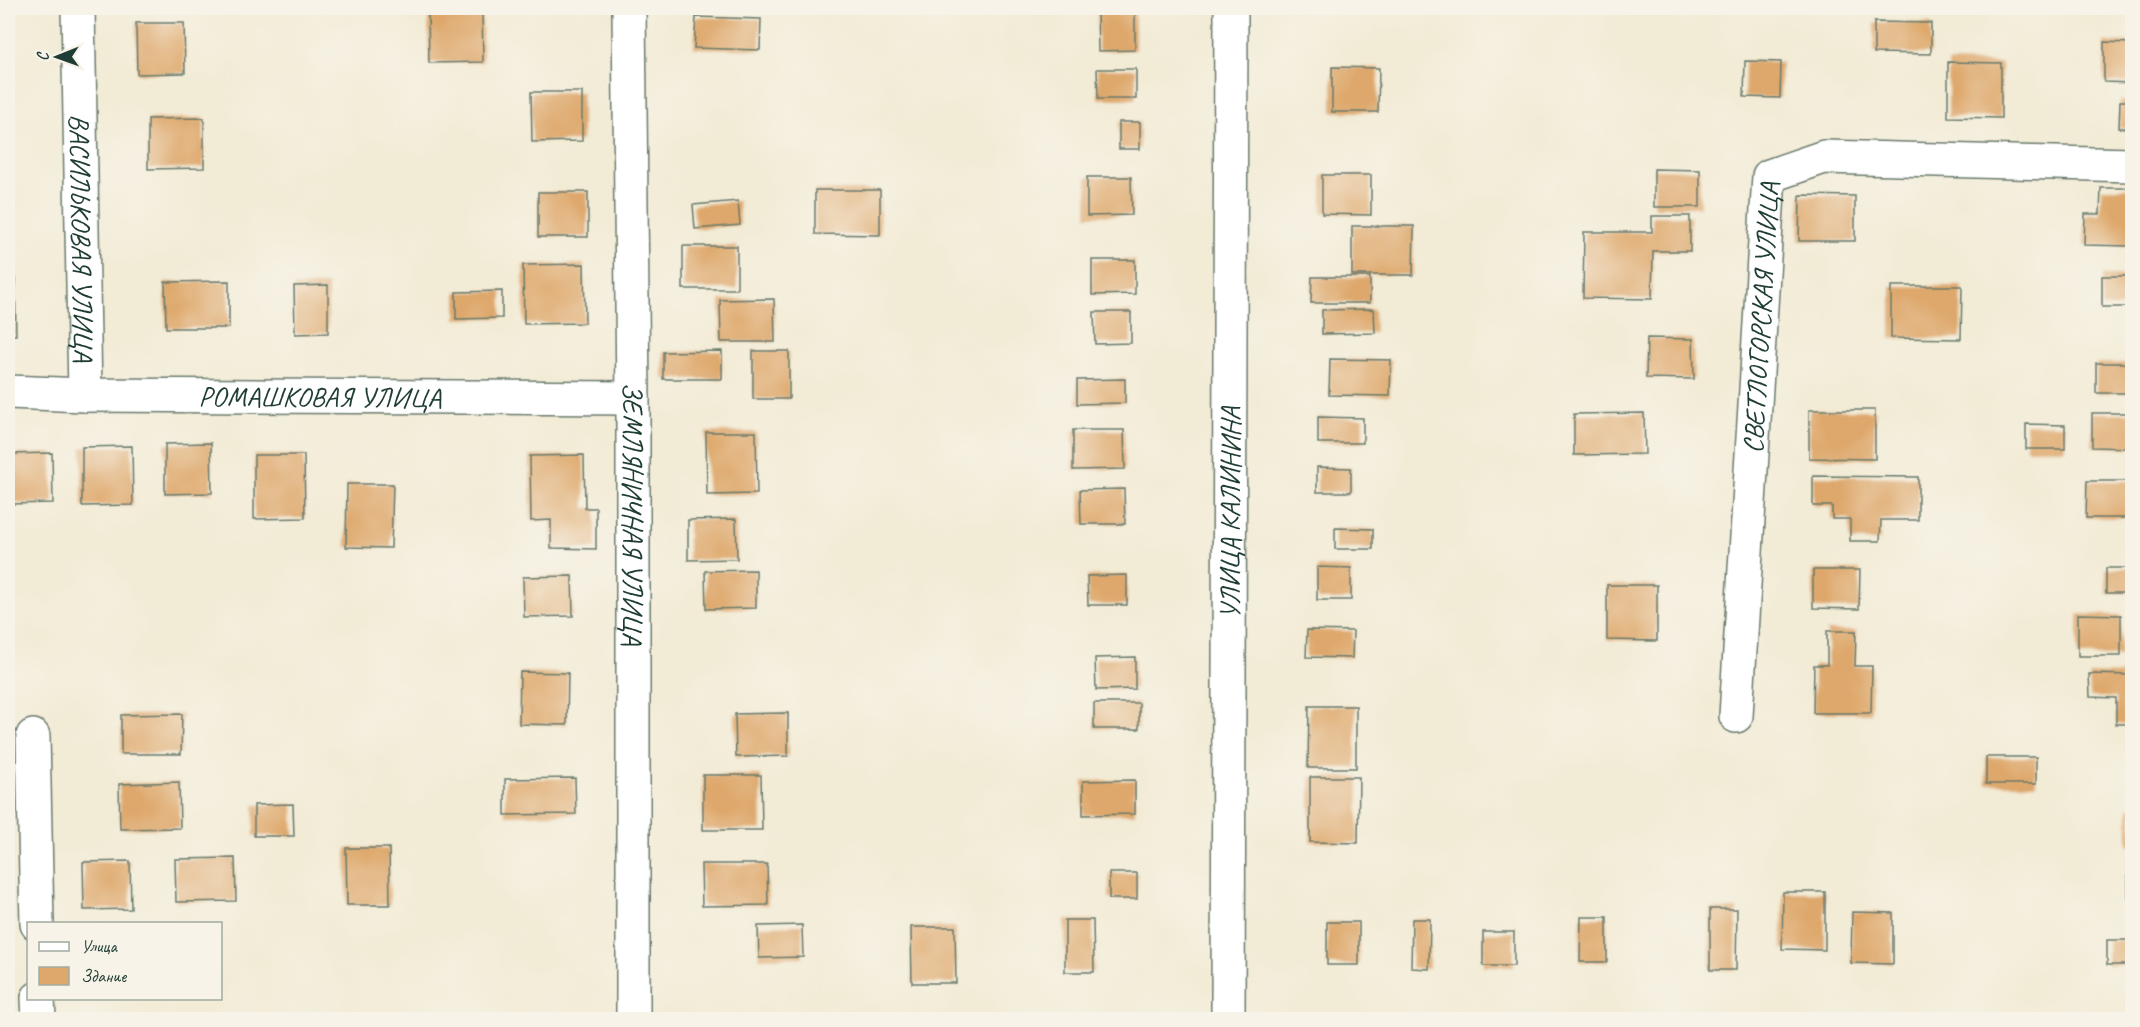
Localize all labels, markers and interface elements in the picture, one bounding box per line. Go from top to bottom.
north arrow [27,27,87,87]
text: С [33,51,53,61]
street label: ВАСИЛЬКОВАЯ УЛИЦА [62,114,102,363]
street label: СВЕТЛОГОРСКАЯ УЛИЦА [1735,180,1786,454]
street label: РОМАШКОВАЯ УЛИЦА [199,378,442,414]
street label: ЗЕМЛЯНИЧНАЯ УЛИЦА [615,382,651,646]
street label: УЛИЦА КАЛИНИНА [1212,405,1247,619]
legend [27,922,222,1000]
text: Улица [81,935,118,957]
text: Здание [81,965,127,987]

